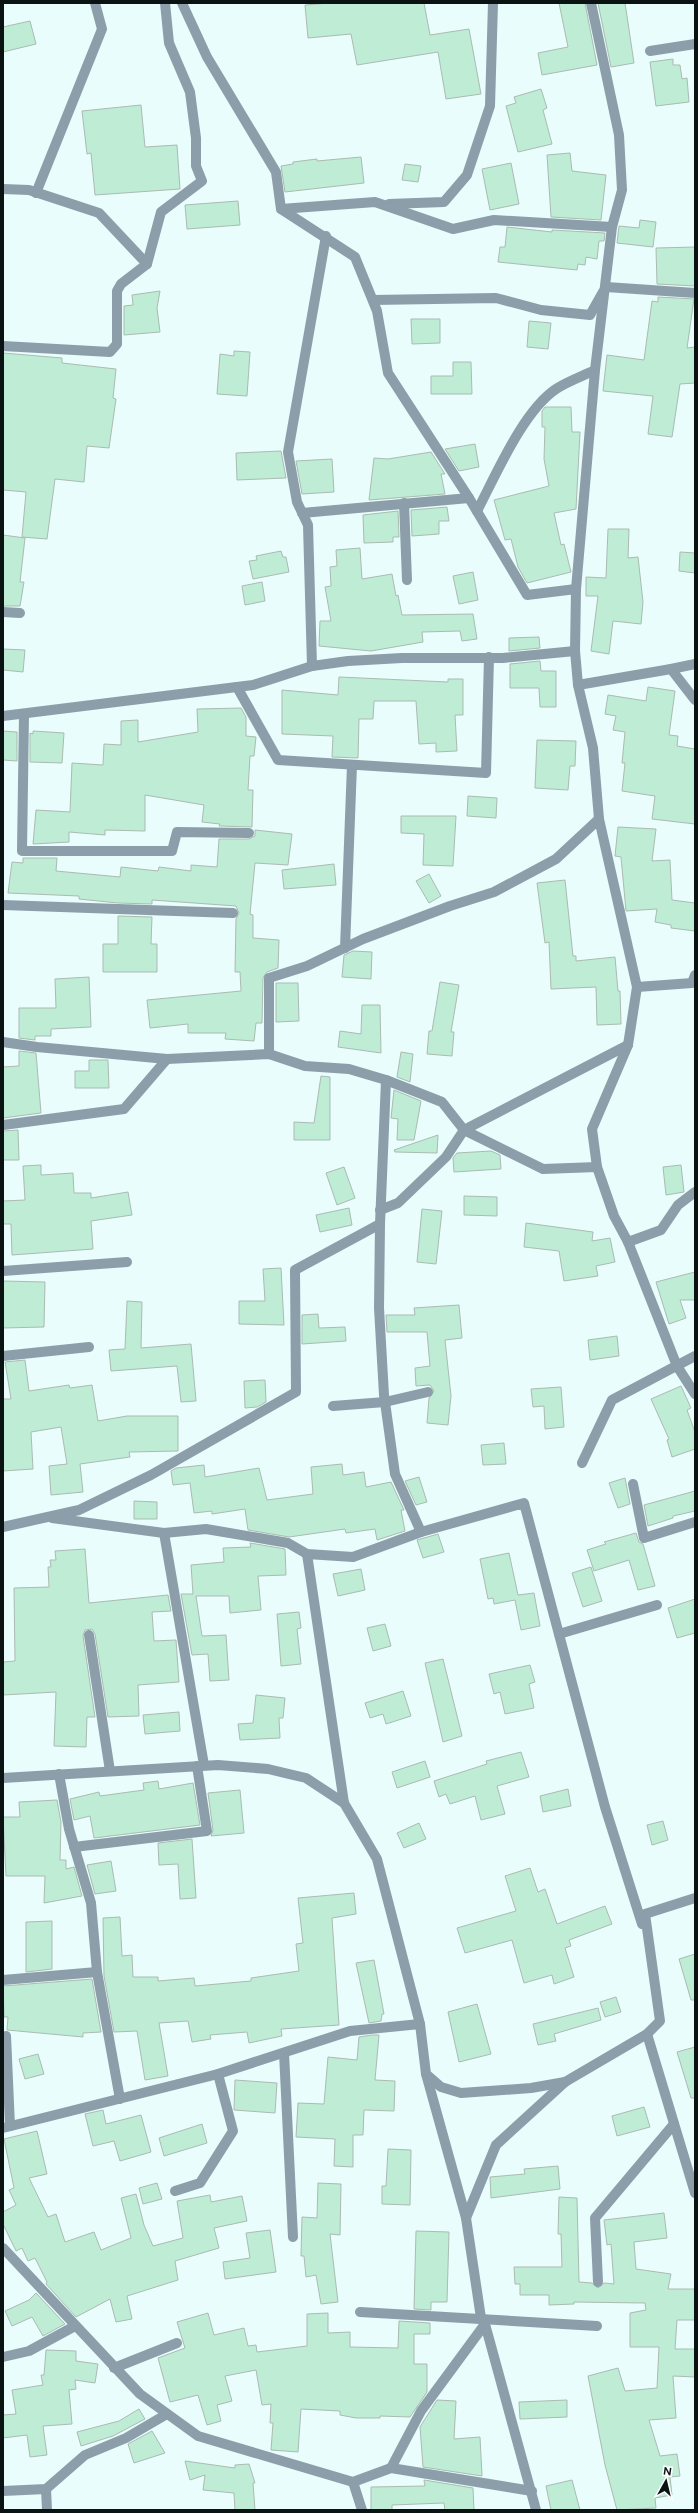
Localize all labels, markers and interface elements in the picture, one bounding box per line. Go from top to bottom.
north arrow [646,2461,686,2501]
text: N [662,2465,672,2479]

